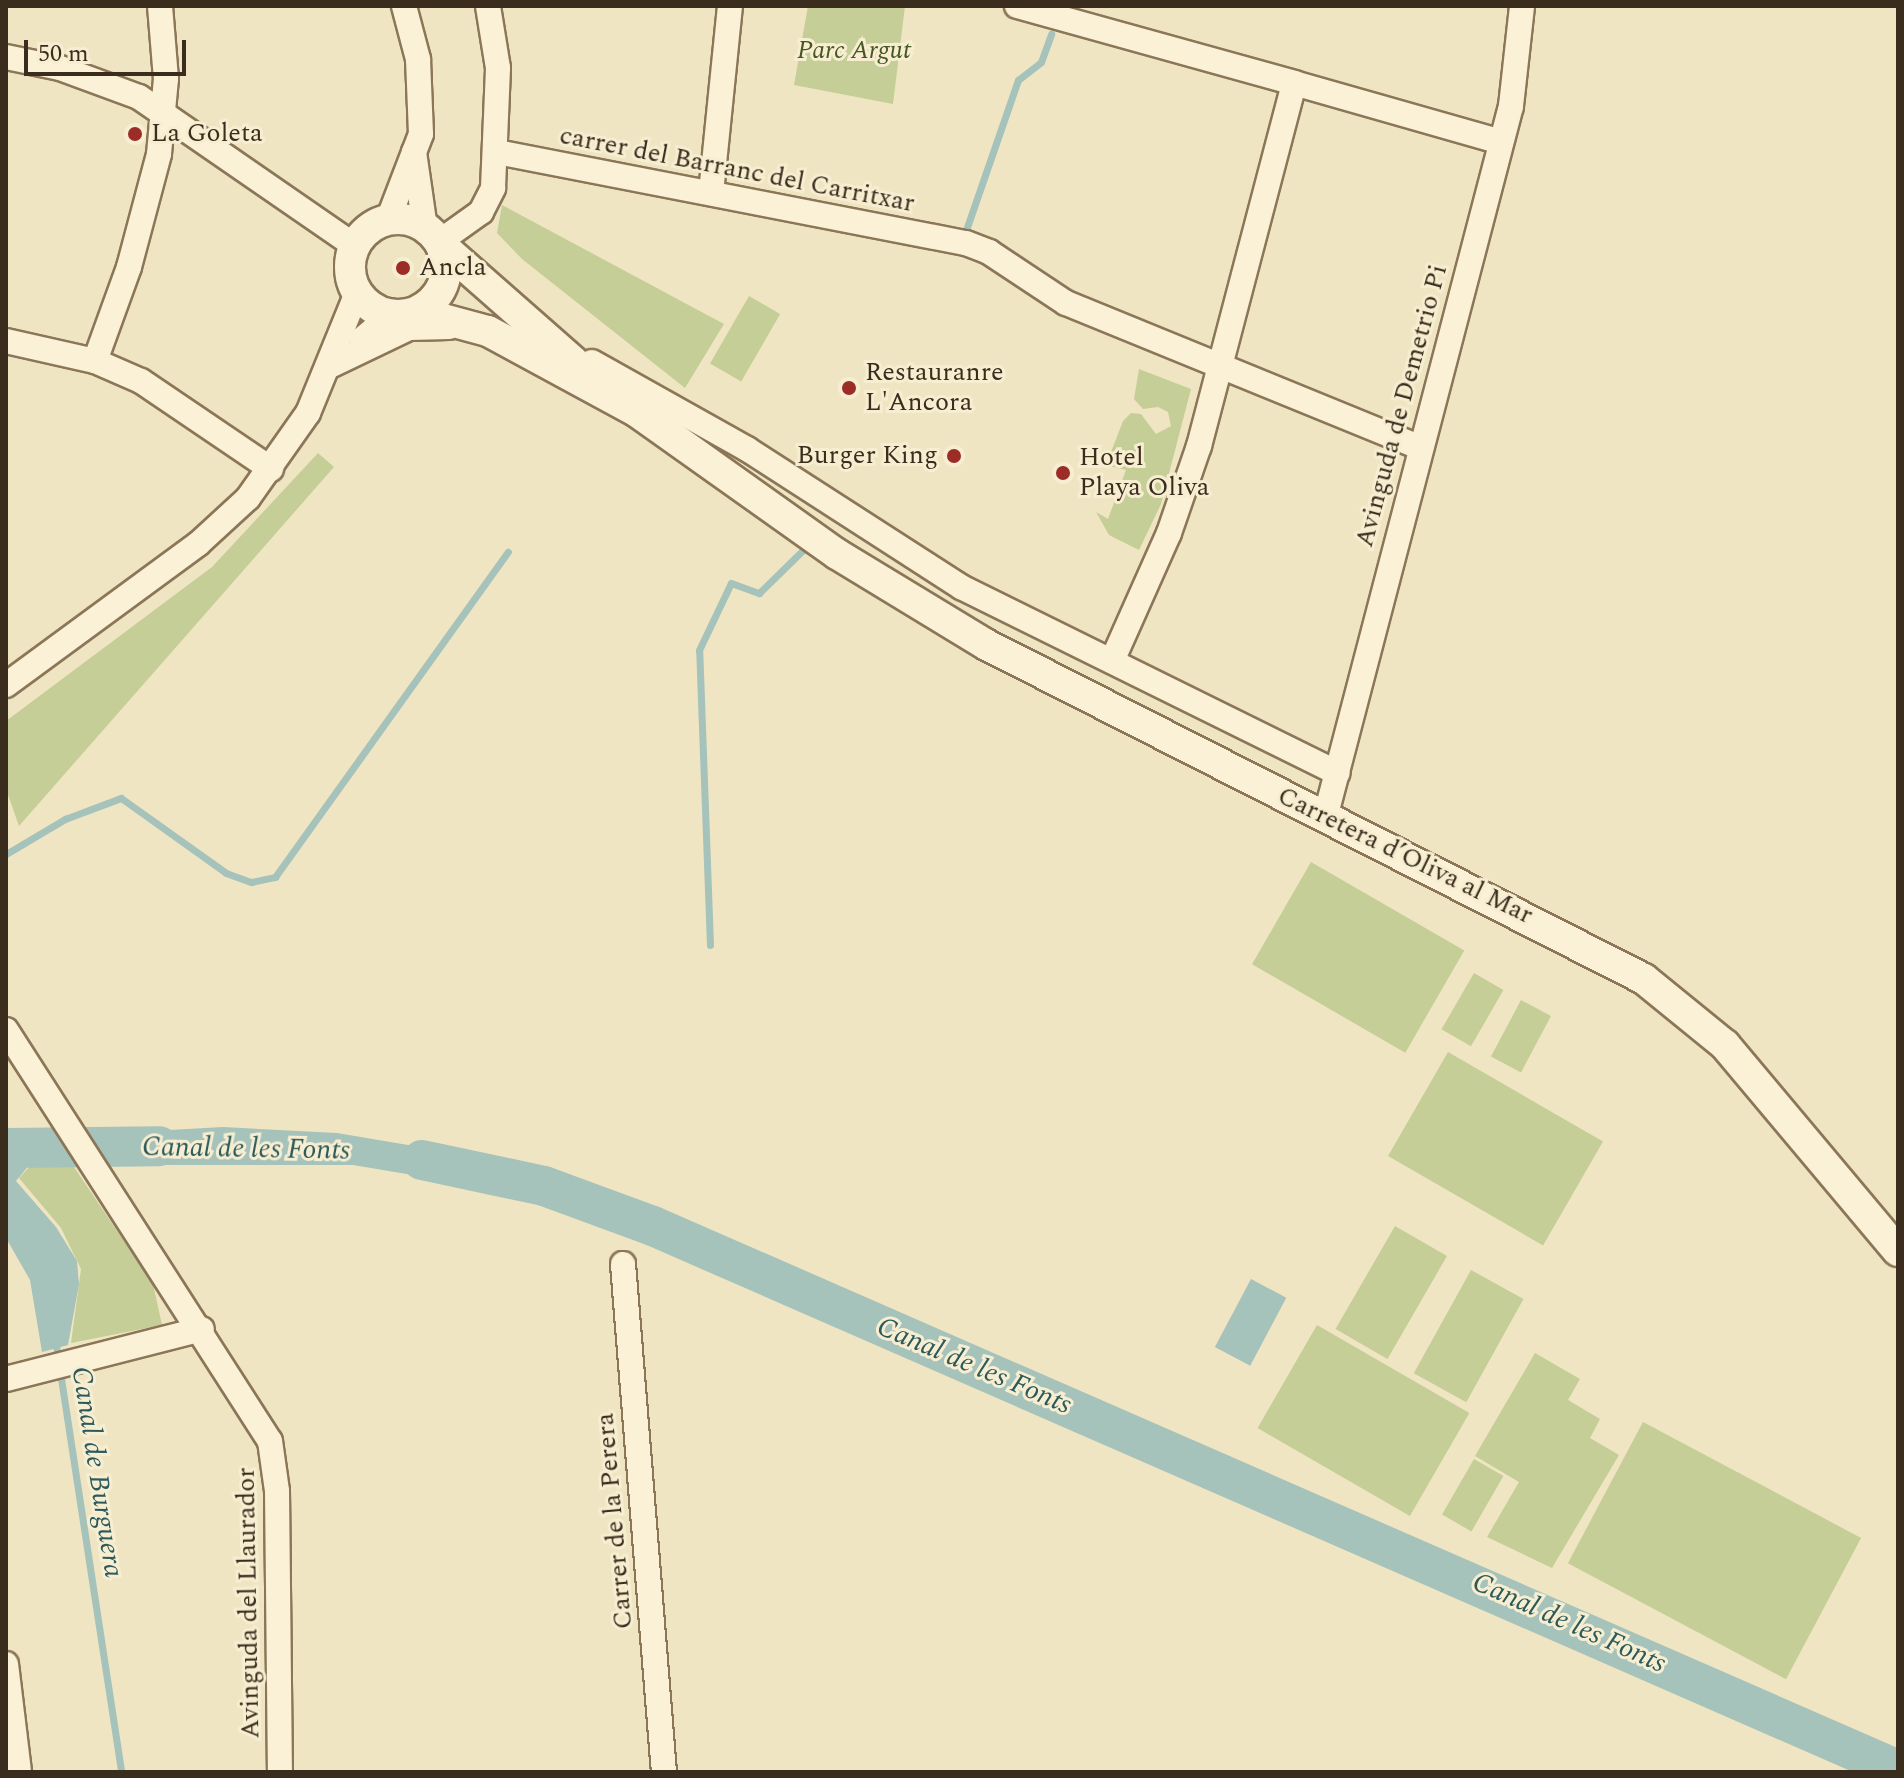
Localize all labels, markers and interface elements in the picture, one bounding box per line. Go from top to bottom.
scale bar [28,24,190,74]
park label: Parc Argut [797,35,911,67]
text: 50 m [38,36,89,72]
place label: La Goleta [151,118,263,150]
street label: carrer del Barranc del Carritxar [557,120,917,220]
marker: La Goleta [126,125,144,143]
place label: Ancla [419,252,486,284]
marker: Ancla [394,259,412,277]
street label: Avinguda de Demetrio Pi [1349,261,1455,551]
place label: Restauranre L'Ancora [865,357,1004,418]
marker: Restauranre L'Ancora [840,379,858,397]
place label: Burger King [797,440,938,472]
place label: Hotel Playa Oliva [1079,442,1209,504]
marker: Burger King [945,447,963,465]
marker: Hotel Playa Oliva [1054,464,1072,482]
street label: Carretera d’Oliva al Mar [1272,781,1538,931]
water label: Canal de les Fonts [142,1130,350,1168]
water label: Canal de les Fonts [872,1310,1076,1422]
water label: Canal de Burguera [64,1364,130,1580]
street label: Carrer de la Perera [590,1412,640,1630]
street label: Avinguda del Llaurador [231,1467,267,1739]
water label: Canal de les Fonts [1467,1565,1671,1681]

